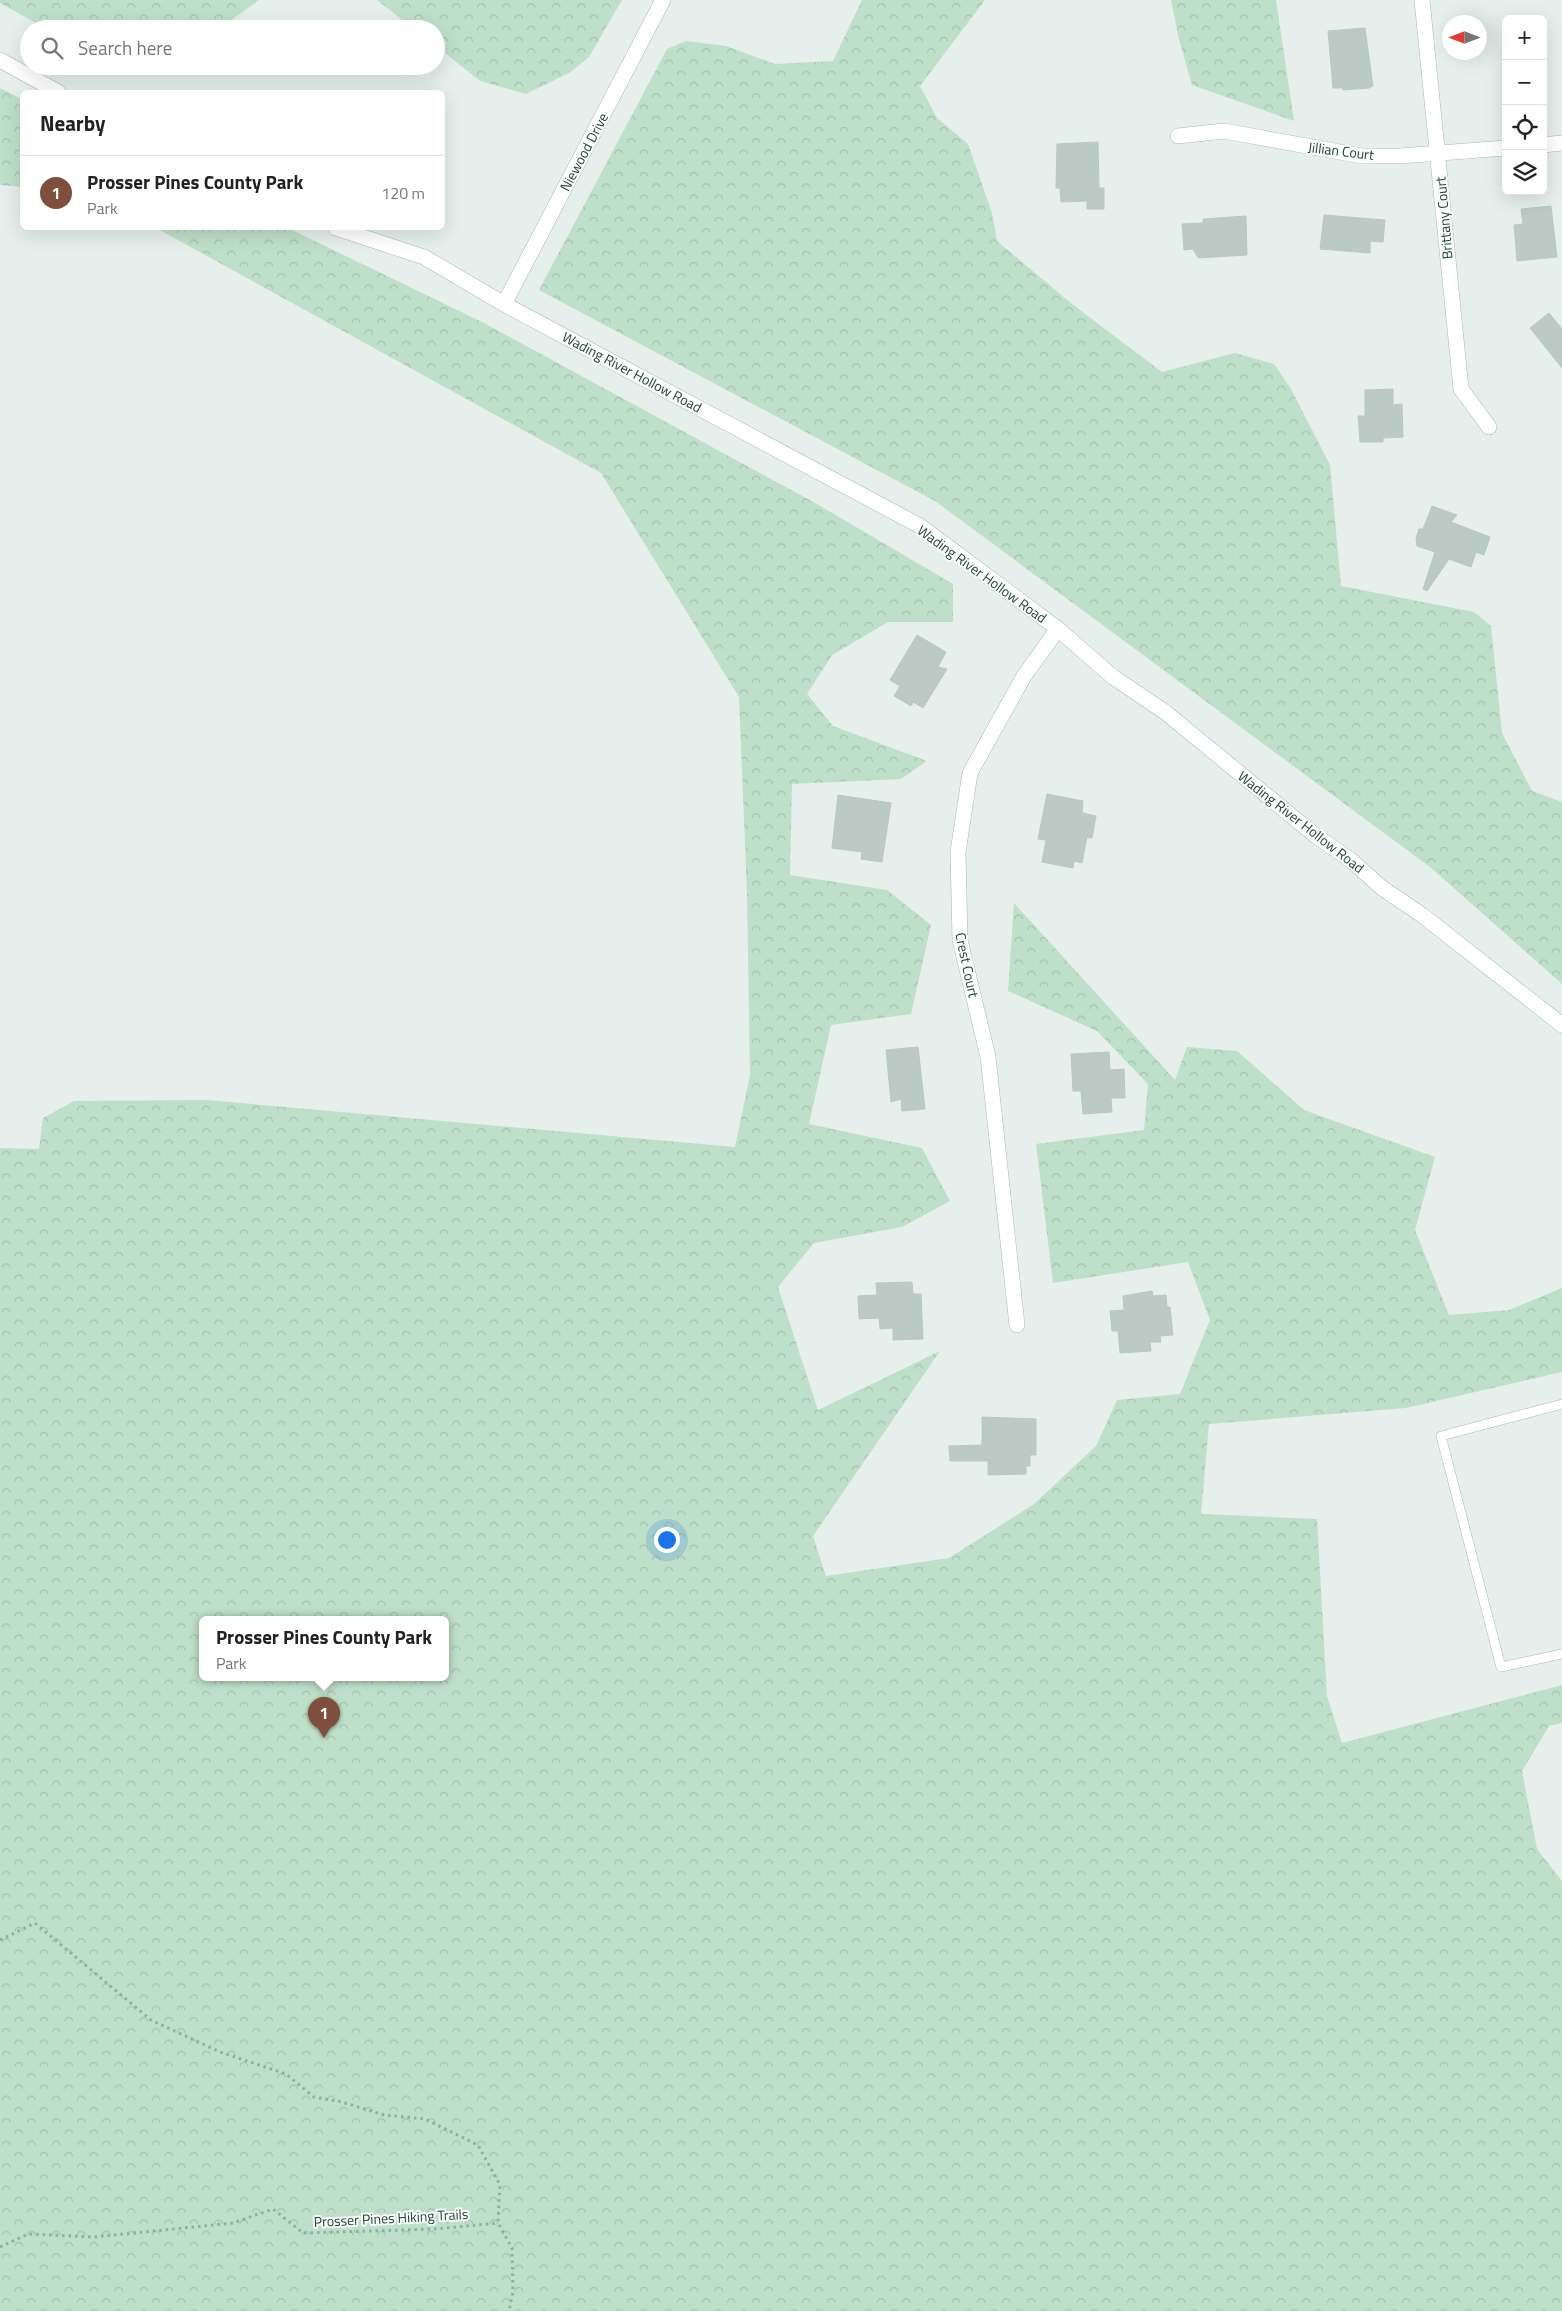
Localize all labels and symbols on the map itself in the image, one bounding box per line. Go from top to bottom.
north arrow [1442,15,1487,60]
street label: Niewood Drive [554,109,613,195]
street label: Jillian Court [1307,136,1375,165]
street label: Brittany Court [1429,176,1458,260]
street label: Wading River Hollow Road [559,326,706,417]
street label: Wading River Hollow Road [913,519,1051,628]
street label: Wading River Hollow Road [1234,765,1369,878]
street label: Crest Court [950,930,985,999]
your location [654,1527,680,1553]
pin: 1 [308,1697,340,1738]
street label: Prosser Pines Hiking Trails [313,2203,469,2232]

